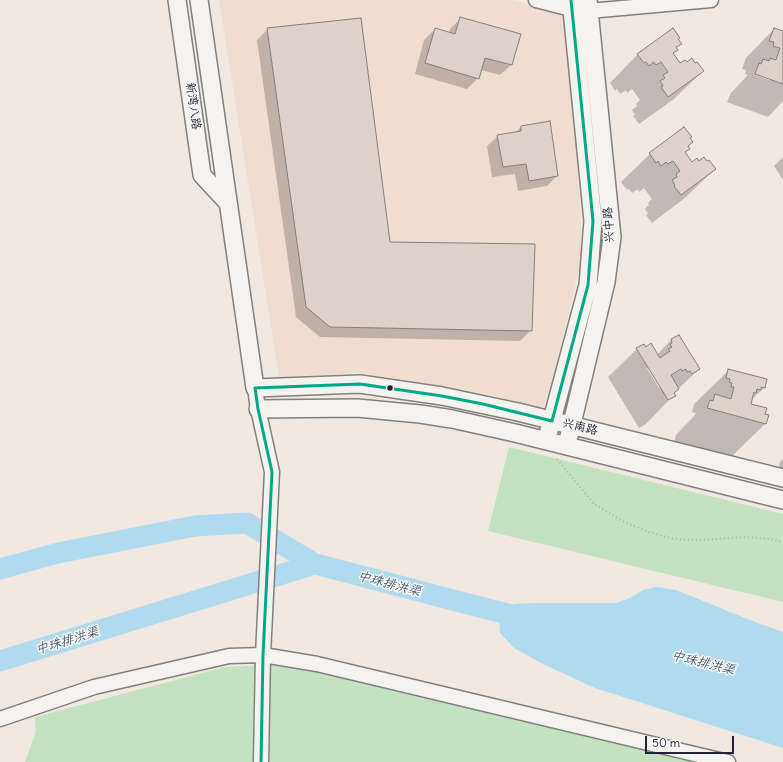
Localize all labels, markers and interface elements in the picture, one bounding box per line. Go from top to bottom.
street label: 新湾八路 [183,81,203,131]
street label: 兴中路 [601,207,617,243]
unlabelled marker [385,383,395,393]
street label: 兴南路 [561,416,599,438]
water label: 中珠排洪渠 [356,568,422,600]
water label: 中珠排洪渠 [34,624,100,658]
water label: 中珠排洪渠 [670,648,736,678]
scale bar [647,728,736,754]
text: 50 m [652,735,680,750]

